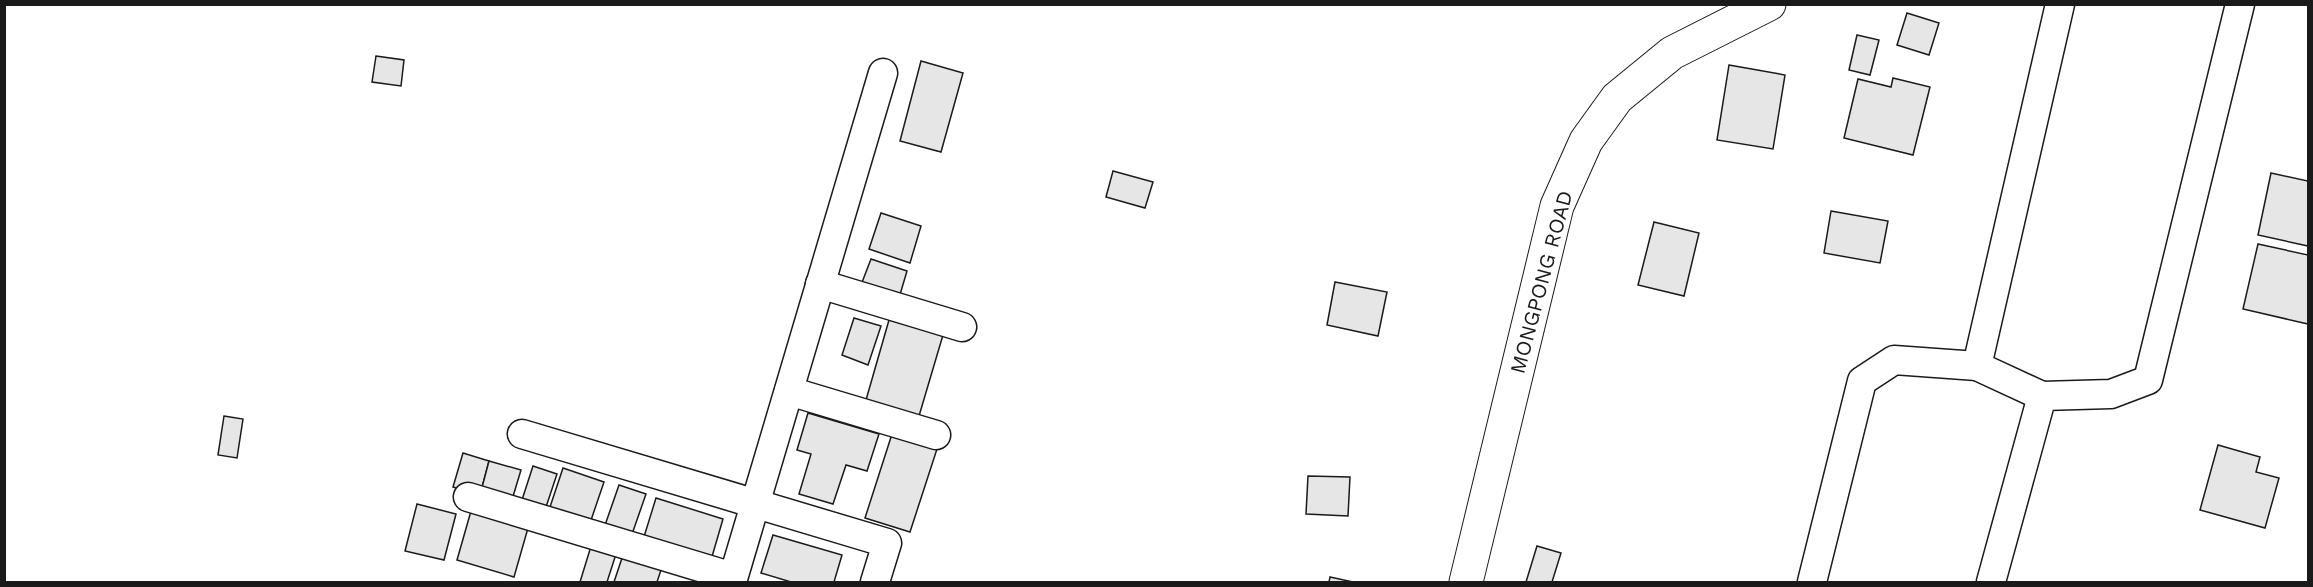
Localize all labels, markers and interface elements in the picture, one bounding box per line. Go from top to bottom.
street label: MONGPONG ROAD [1505,188,1577,376]

